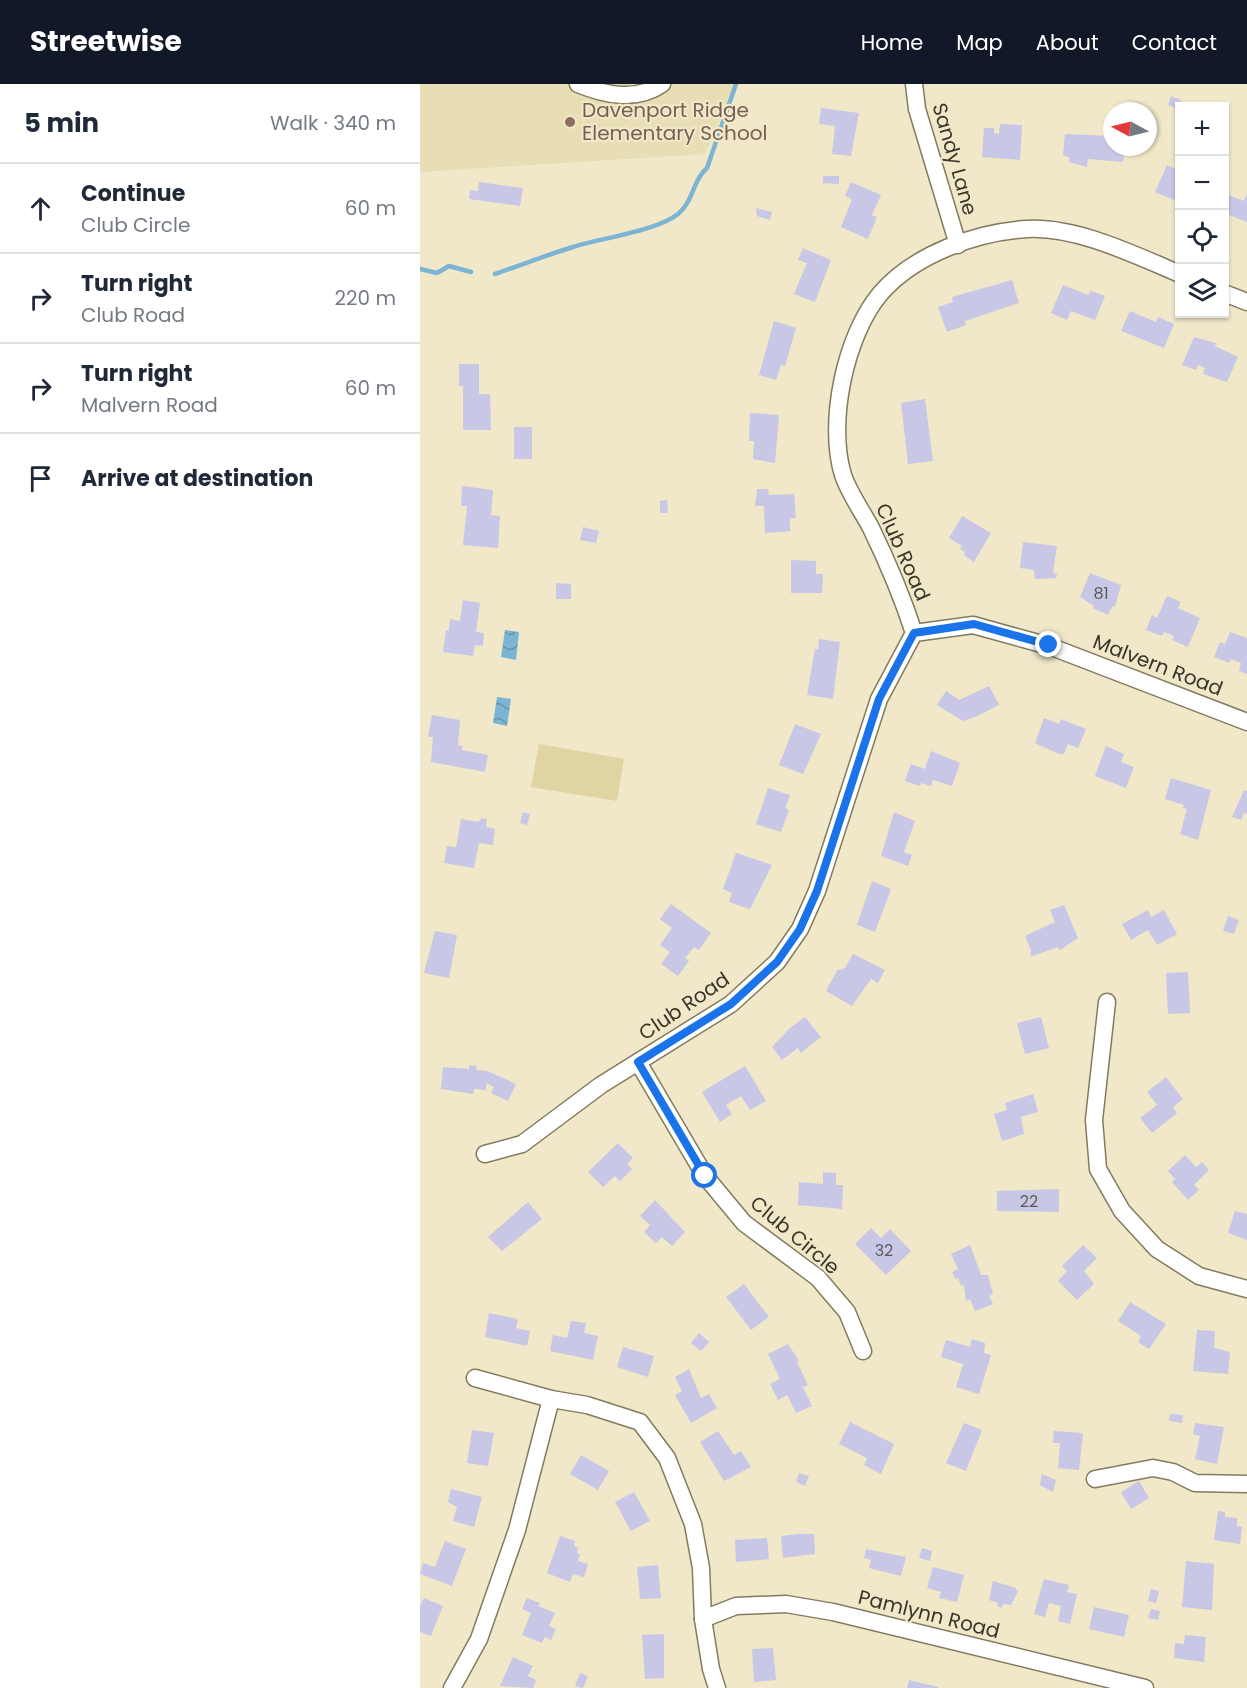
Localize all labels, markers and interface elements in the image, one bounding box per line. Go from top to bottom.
text: Streetwise [30,22,182,61]
text: Home [861,28,923,57]
text: Map [956,28,1003,57]
text: About [1036,28,1099,57]
text: Contact [1132,28,1217,57]
place label: Davenport Ridge Elementary School [582,96,767,147]
street label: Sandy Lane [926,100,984,218]
north arrow [1103,102,1157,156]
map controls [1175,102,1229,318]
button: + [1175,102,1229,156]
text: 5 min [24,105,99,141]
text: Walk · 340 m [270,109,396,137]
marker: Davenport Ridge Elementary School [563,115,577,129]
button: − [1175,156,1229,210]
text: Continue [81,178,185,209]
icon: ahead [24,192,57,225]
text: 60 m [345,194,396,222]
button: locate [1175,210,1229,264]
text: Club Circle [81,211,190,239]
button: layers [1175,264,1229,318]
text: Turn right [81,268,192,299]
icon: right [24,282,57,315]
text: 220 m [335,284,396,312]
text: Club Road [81,301,185,329]
text: Turn right [81,358,192,389]
icon: right [24,372,57,405]
text: 60 m [345,374,396,402]
text: Malvern Road [81,391,218,419]
icon: arrive [24,462,57,495]
text: Arrive at destination [81,463,313,494]
street label: Club Road [869,499,937,605]
house number: 81 [1093,582,1109,605]
street label: Malvern Road [1089,627,1227,703]
route end [1035,631,1061,657]
street label: Club Road [633,965,735,1047]
route start [691,1162,717,1188]
street label: Club Circle [744,1189,846,1281]
house number: 22 [1020,1190,1038,1213]
house number: 32 [875,1239,893,1262]
street label: Pamlynn Road [855,1583,1003,1645]

